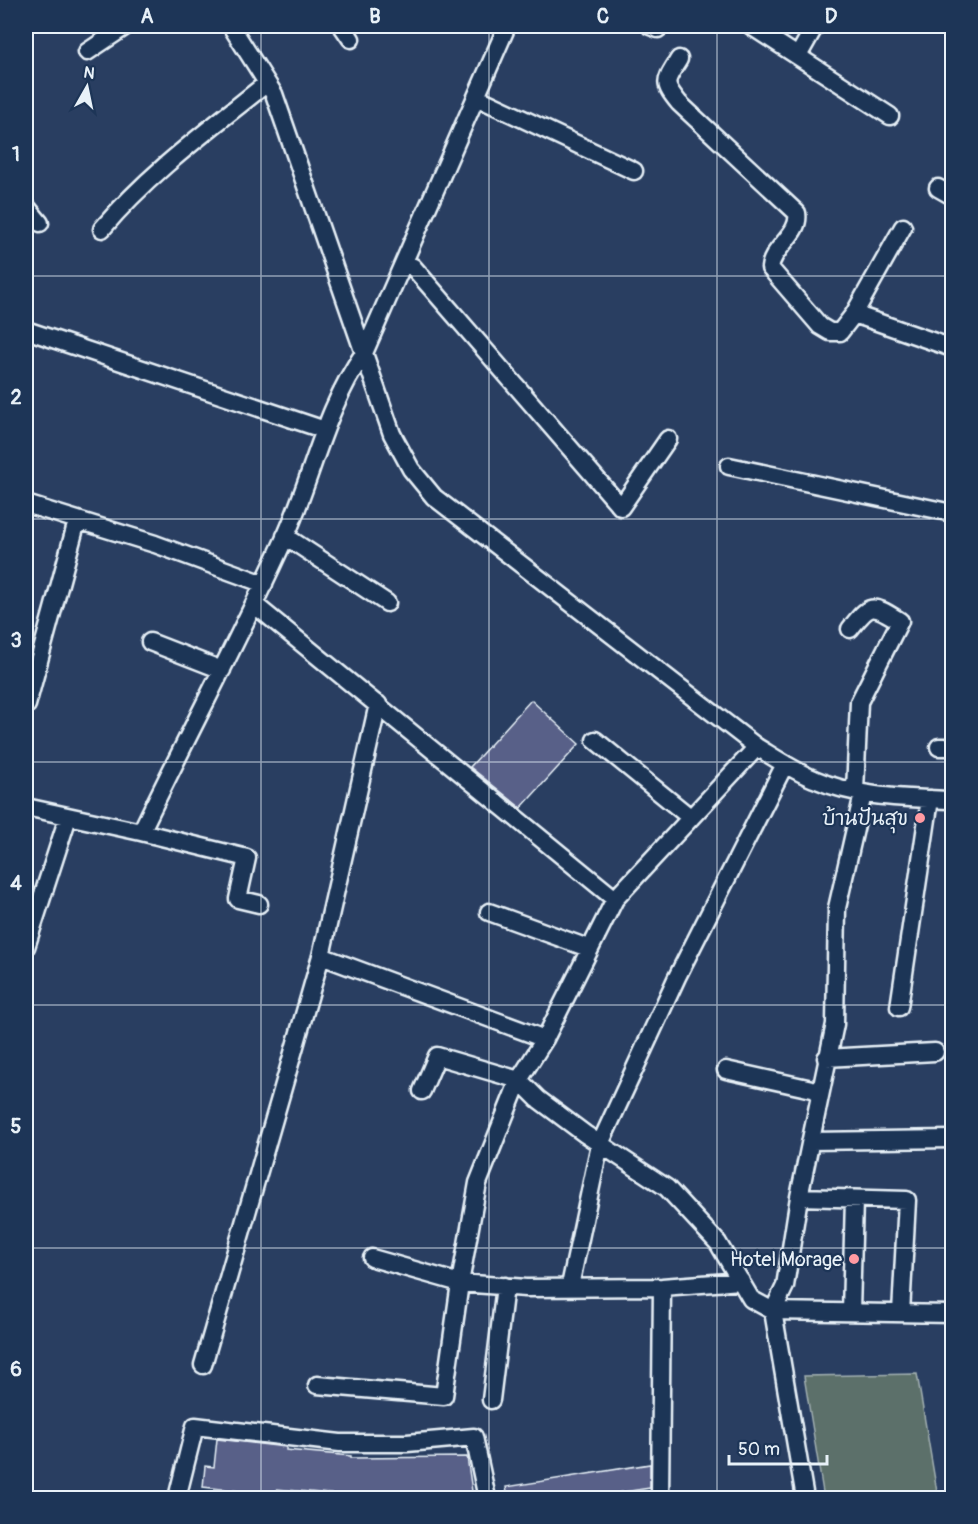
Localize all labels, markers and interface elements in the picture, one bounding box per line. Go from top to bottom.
text: A [141,4,154,29]
text: B [369,4,381,29]
text: C [597,4,609,29]
text: D [825,4,838,29]
north arrow [57,57,117,117]
text: N [82,62,96,84]
text: 1 [12,142,20,167]
text: 2 [10,385,22,410]
text: 3 [10,628,22,653]
place label: บ้านปันสุข [822,805,908,834]
marker: บ้านปันสุข [913,811,927,825]
text: 4 [10,871,22,896]
text: 5 [11,1114,22,1139]
place label: Hotel Morage [730,1247,842,1272]
marker: Hotel Morage [847,1252,861,1266]
text: 6 [10,1357,22,1382]
scale bar [729,1428,826,1466]
text: 50 m [738,1438,780,1461]

